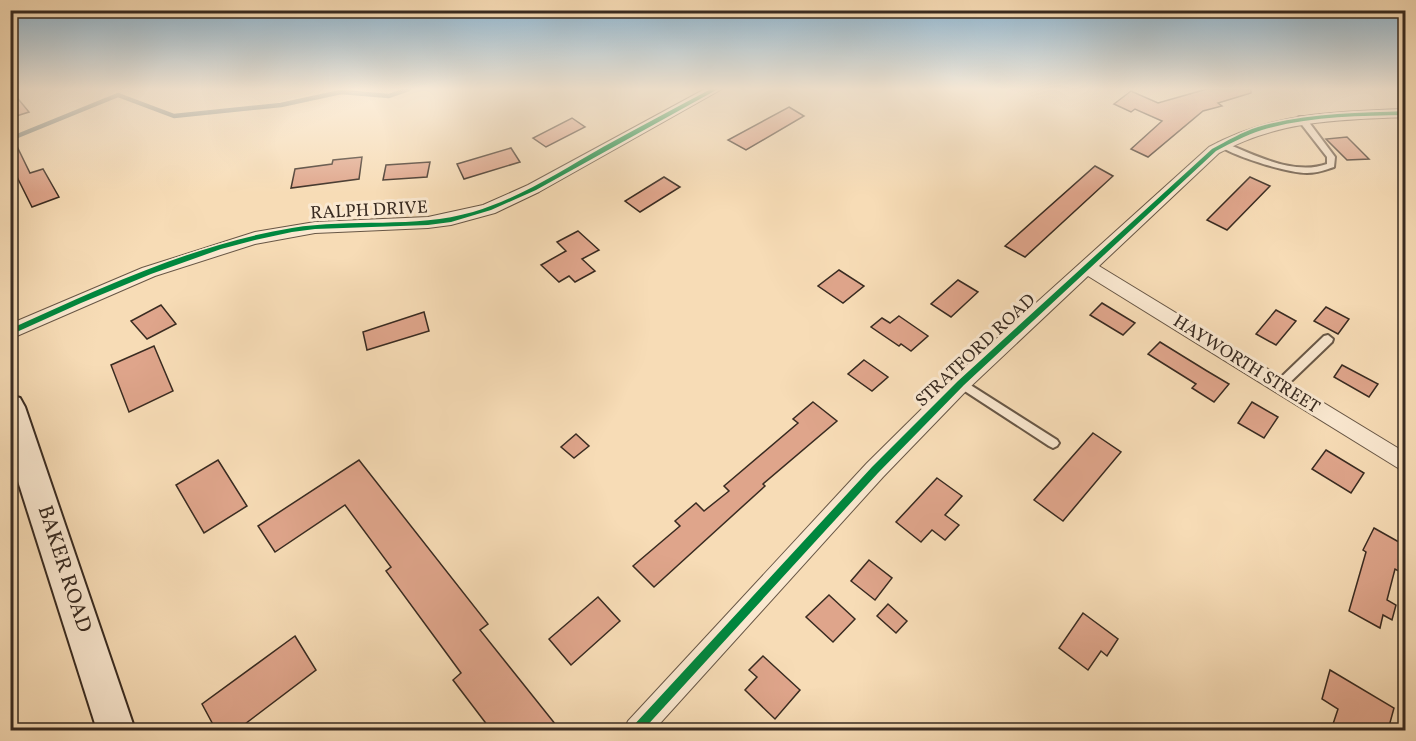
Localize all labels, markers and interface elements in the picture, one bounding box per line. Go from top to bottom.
street label: RALPH DRIVE [310,195,429,227]
street label: STRATFORD ROAD [910,289,1042,413]
street label: HAYWORTH STREET [1168,310,1325,421]
street label: BAKER ROAD [30,502,98,636]

